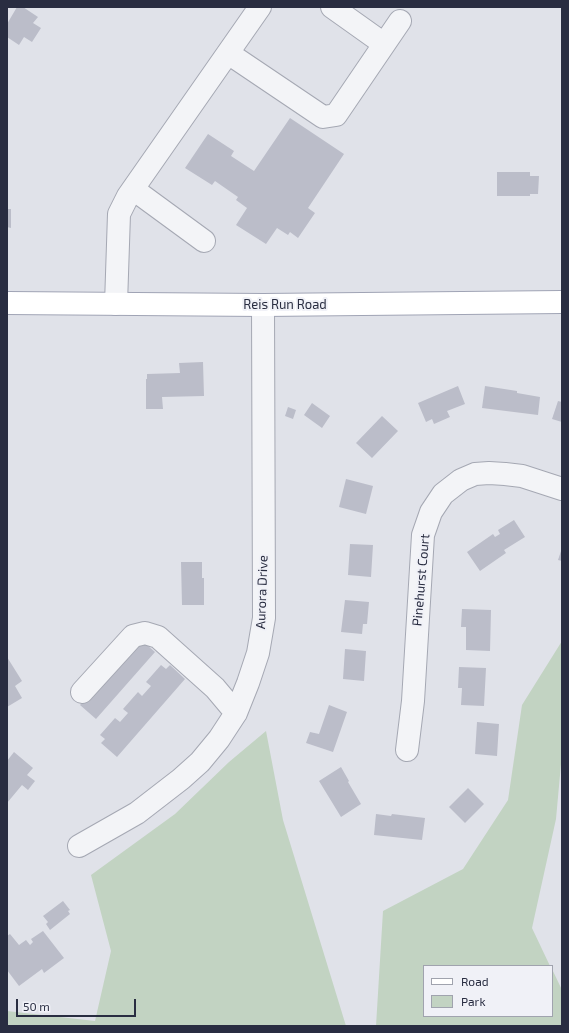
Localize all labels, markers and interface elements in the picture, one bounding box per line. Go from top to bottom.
street label: Reis Run Road [243,297,327,313]
street label: Pinehurst Court [409,533,433,627]
street label: Aurora Drive [253,555,271,629]
legend [423,965,553,1017]
text: Road [461,974,489,988]
scale bar [18,991,138,1017]
text: Park [461,994,486,1008]
text: 50 m [23,999,50,1013]

